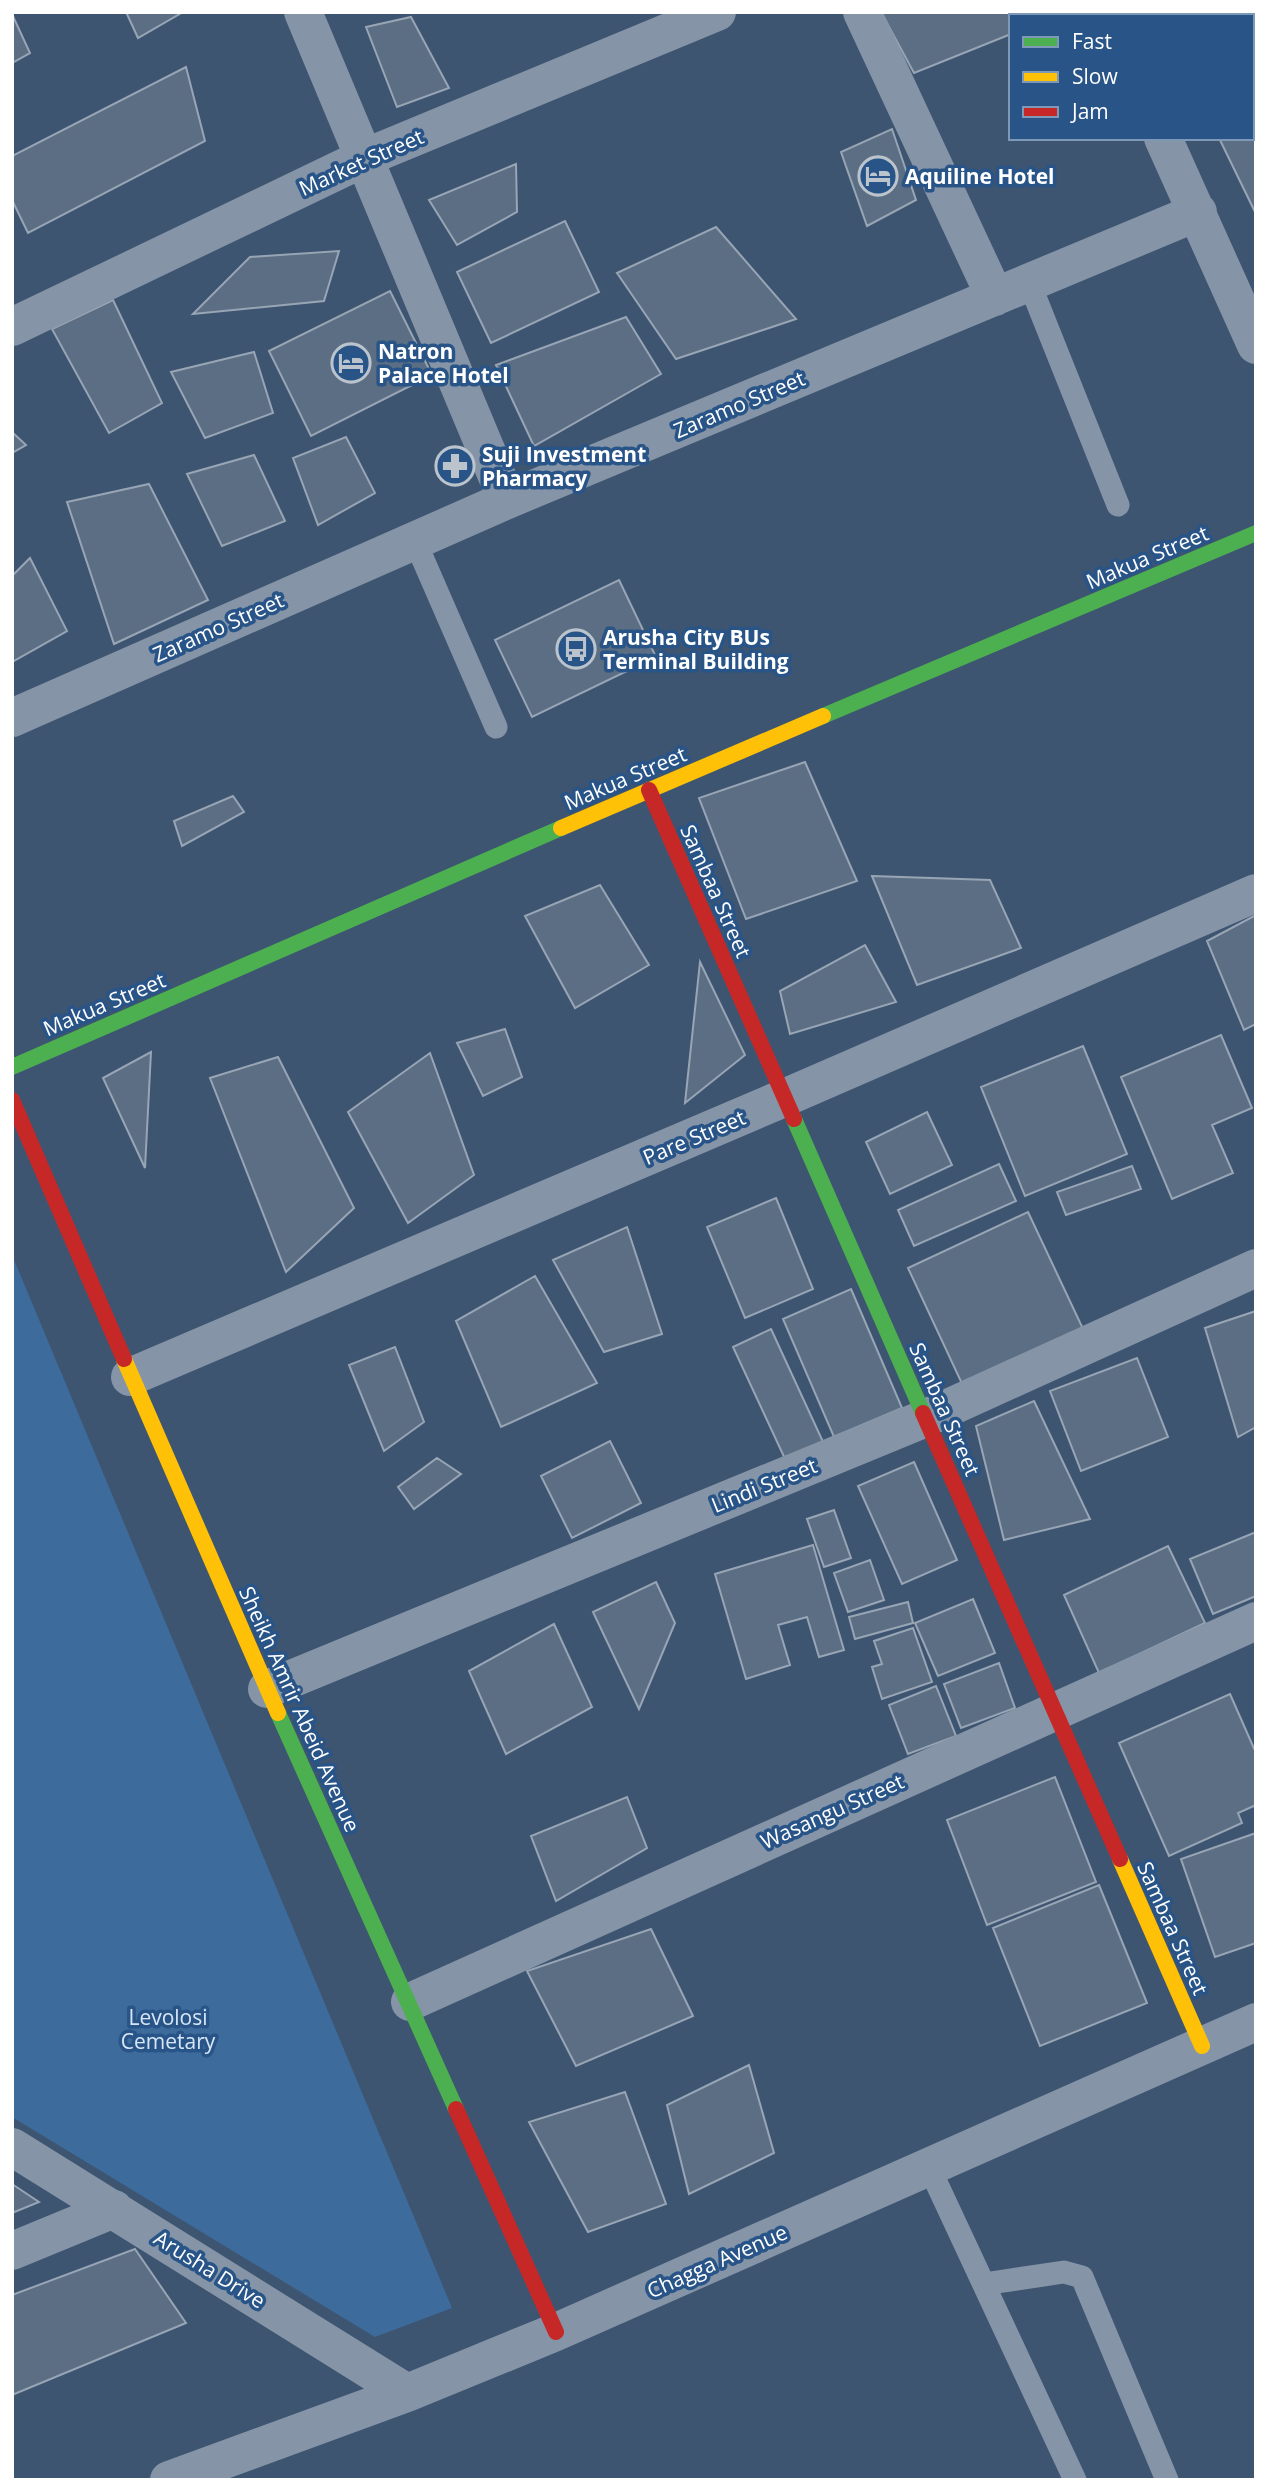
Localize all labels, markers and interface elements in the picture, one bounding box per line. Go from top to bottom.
legend [1009,14,1254,140]
text: Fast [1072,27,1112,55]
text: Slow [1072,62,1118,90]
text: Jam [1070,97,1109,125]
street label: Market Street [294,122,428,202]
hotel icon: Aquiline Hotel [857,155,899,197]
place label: Aquiline Hotel [905,162,1054,190]
place label: Natron Palace Hotel [378,337,509,389]
hotel icon: Natron Palace Hotel [330,342,372,384]
street label: Zaramo Street [669,364,809,444]
place label: Suji Investment Pharmacy [482,440,646,492]
pharmacy icon: Suji Investment Pharmacy [434,445,476,487]
street label: Makua Street [1082,519,1212,595]
street label: Zaramo Street [148,586,288,668]
place label: Arusha City BUs Terminal Building [603,623,789,675]
bus stop icon: Arusha City BUs Terminal Building [555,628,597,670]
street label: Makua Street [560,740,690,816]
street label: Sambaa Street [674,820,758,962]
street label: Makua Street [39,966,169,1042]
street label: Pare Street [638,1103,750,1171]
street label: Sambaa Street [903,1338,987,1480]
street label: Lindi Street [707,1451,821,1519]
street label: Sheikh Amrir Abeid Avenue [233,1582,367,1836]
street label: Wasangu Street [756,1767,908,1855]
street label: Sambaa Street [1131,1857,1215,1999]
park label: Levolosi Cemetary [121,2003,216,2055]
street label: Chagga Avenue [642,2218,792,2304]
street label: Arusha Drive [149,2224,271,2314]

